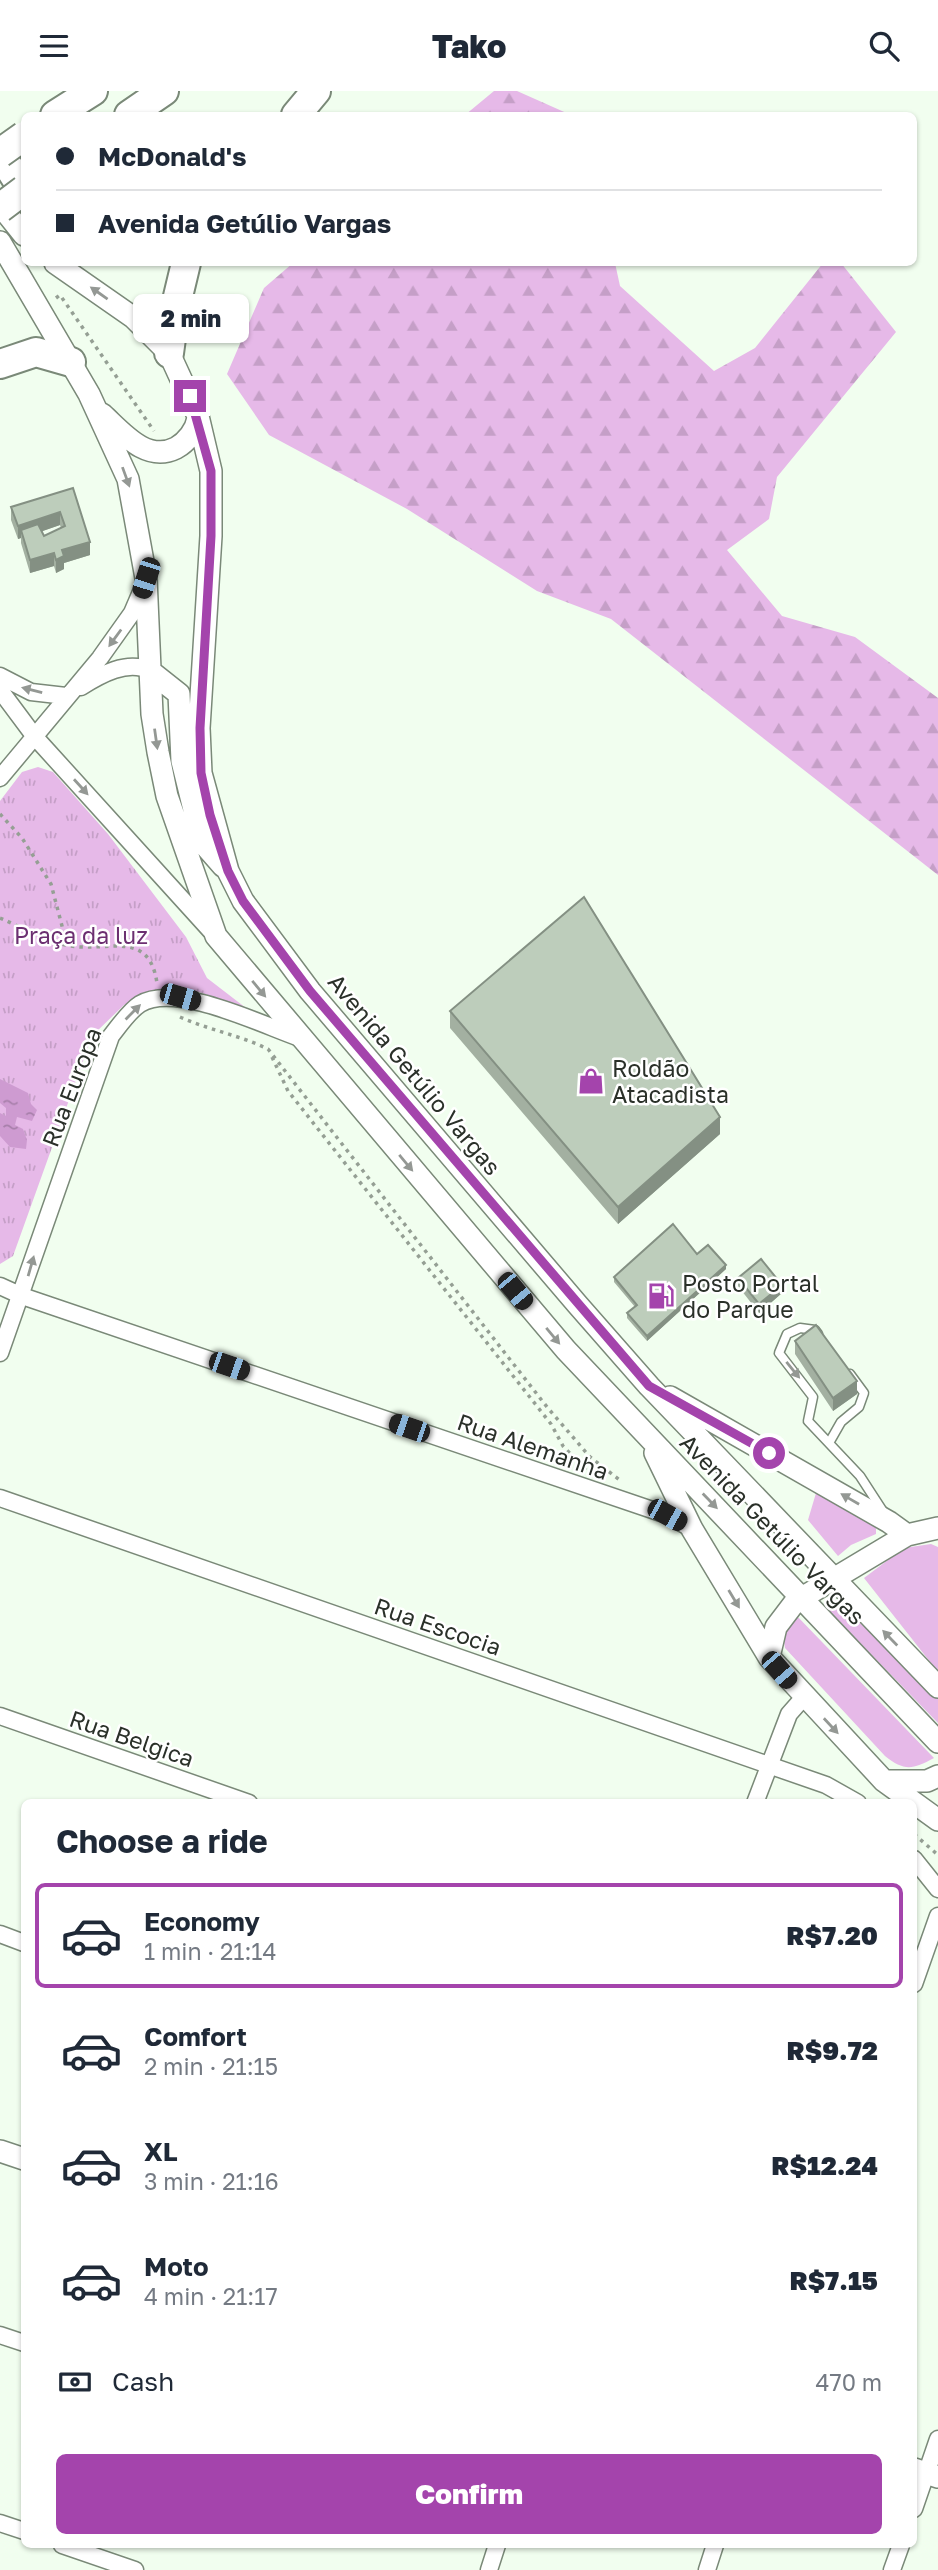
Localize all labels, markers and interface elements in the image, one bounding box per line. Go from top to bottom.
icon: menu [35,27,73,65]
text: Tako [432,27,506,65]
icon: search [865,27,903,65]
text: McDonald's [98,141,246,172]
text: Avenida Getúlio Vargas [98,208,391,239]
one-way arrow [90,286,108,300]
callout: 2 min [132,295,248,343]
text: 2 min [161,304,221,332]
route end [174,380,206,412]
one-way arrow [121,466,132,487]
car [130,555,163,601]
one-way arrow [108,629,122,647]
one-way arrow [20,684,42,695]
one-way arrow [151,729,162,751]
one-way arrow [73,778,89,796]
park label: Praça da luz [14,921,148,949]
street label: Avenida Getúlio Vargas [323,968,507,1180]
car [157,981,204,1013]
one-way arrow [251,981,266,998]
one-way arrow [125,1003,142,1020]
street label: Rua Europa [35,1023,107,1151]
place label: Roldão Atacadista [612,1054,729,1108]
shop icon: Roldão Atacadista [576,1066,606,1096]
one-way arrow [398,1154,414,1172]
one-way arrow [26,1255,36,1276]
car [494,1268,537,1314]
place label: Posto Portal do Parque [682,1269,819,1323]
fuel station icon: Posto Portal do Parque [646,1281,676,1311]
one-way arrow [545,1327,561,1345]
car [206,1349,253,1383]
one-way arrow [785,1361,799,1379]
street label: Rua Alemanha [454,1407,612,1485]
car [386,1411,433,1445]
street label: Avenida Getúlio Vargas [675,1428,871,1630]
route start [753,1437,785,1469]
one-way arrow [702,1492,718,1509]
one-way arrow [840,1492,859,1505]
car [644,1496,691,1534]
one-way arrow [727,1589,740,1608]
street label: Rua Escocia [371,1591,505,1661]
one-way arrow [883,1630,899,1647]
car [758,1647,801,1693]
street label: Rua Belgica [66,1704,198,1772]
one-way arrow [823,1717,839,1734]
text: Choose a ride [56,1822,268,1860]
icon: car [60,1904,123,1967]
text: Economy [144,1906,260,1937]
text: R$7.20 [786,1920,878,1951]
text: 1 min · 21:14 [144,1937,277,1965]
icon: car [60,2019,123,2082]
text: Comfort [144,2021,247,2052]
text: R$9.72 [787,2035,878,2066]
text: 2 min · 21:15 [144,2052,278,2080]
icon: car [60,2134,123,2197]
text: XL [144,2136,178,2167]
text: R$12.24 [771,2150,878,2181]
text: 3 min · 21:16 [144,2167,279,2195]
icon: car [60,2249,123,2312]
text: Moto [144,2251,209,2282]
text: R$7.15 [789,2265,878,2296]
text: 4 min · 21:17 [144,2282,278,2310]
icon: cash [56,2363,94,2401]
text: Cash [112,2366,174,2397]
text: 470 m [815,2368,882,2396]
button: Confirm [56,2454,882,2534]

